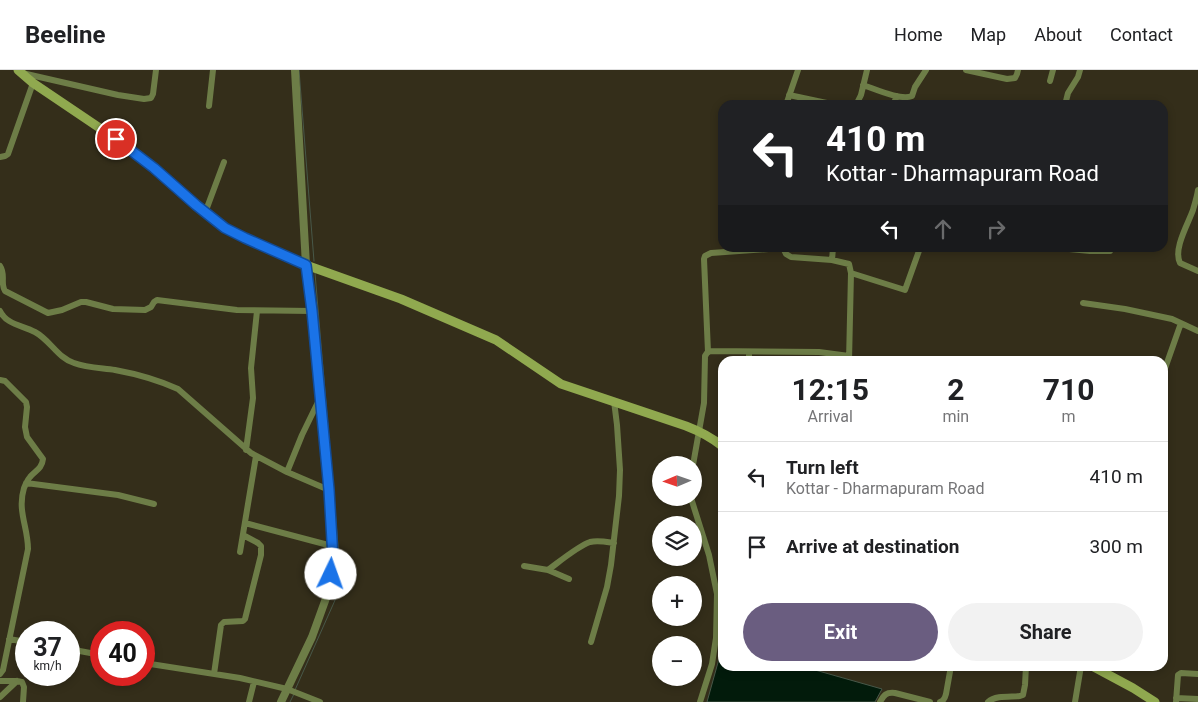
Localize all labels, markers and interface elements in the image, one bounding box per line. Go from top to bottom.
text: Beeline [25,21,105,49]
text: Home [894,24,943,45]
text: Map [971,24,1006,45]
text: About [1034,24,1082,45]
text: Contact [1110,24,1173,45]
pin [95,118,137,160]
text: 410 m [826,119,925,160]
icon: left [743,120,808,185]
icon: arrive [102,125,130,153]
text: Kottar - Dharmapuram Road [826,161,1099,186]
icon: left [876,215,904,243]
icon: ahead [929,215,957,243]
icon: right [982,215,1010,243]
text: 12:15 [792,372,869,407]
text: 2 [947,372,964,407]
text: 710 [1043,372,1094,407]
text: Arrival [808,407,853,426]
text: min [942,407,969,426]
text: m [1062,407,1076,426]
north arrow [652,456,702,506]
map controls [652,456,702,686]
text: Turn left [786,456,859,479]
icon: left [743,463,771,491]
text: 410 m [1090,465,1143,488]
text: Kottar - Dharmapuram Road [786,479,984,498]
button: layers [652,516,702,566]
icon: arrive [743,533,771,561]
text: Arrive at destination [786,535,959,558]
text: 300 m [1090,535,1143,558]
position arrow [304,547,356,599]
button: + [652,576,702,626]
button: Exit [743,603,938,661]
button: Share [948,603,1143,661]
speed limit sign: 40 [90,621,155,686]
text: 37 [33,633,62,662]
button: − [652,636,702,686]
text: km/h [33,659,62,673]

